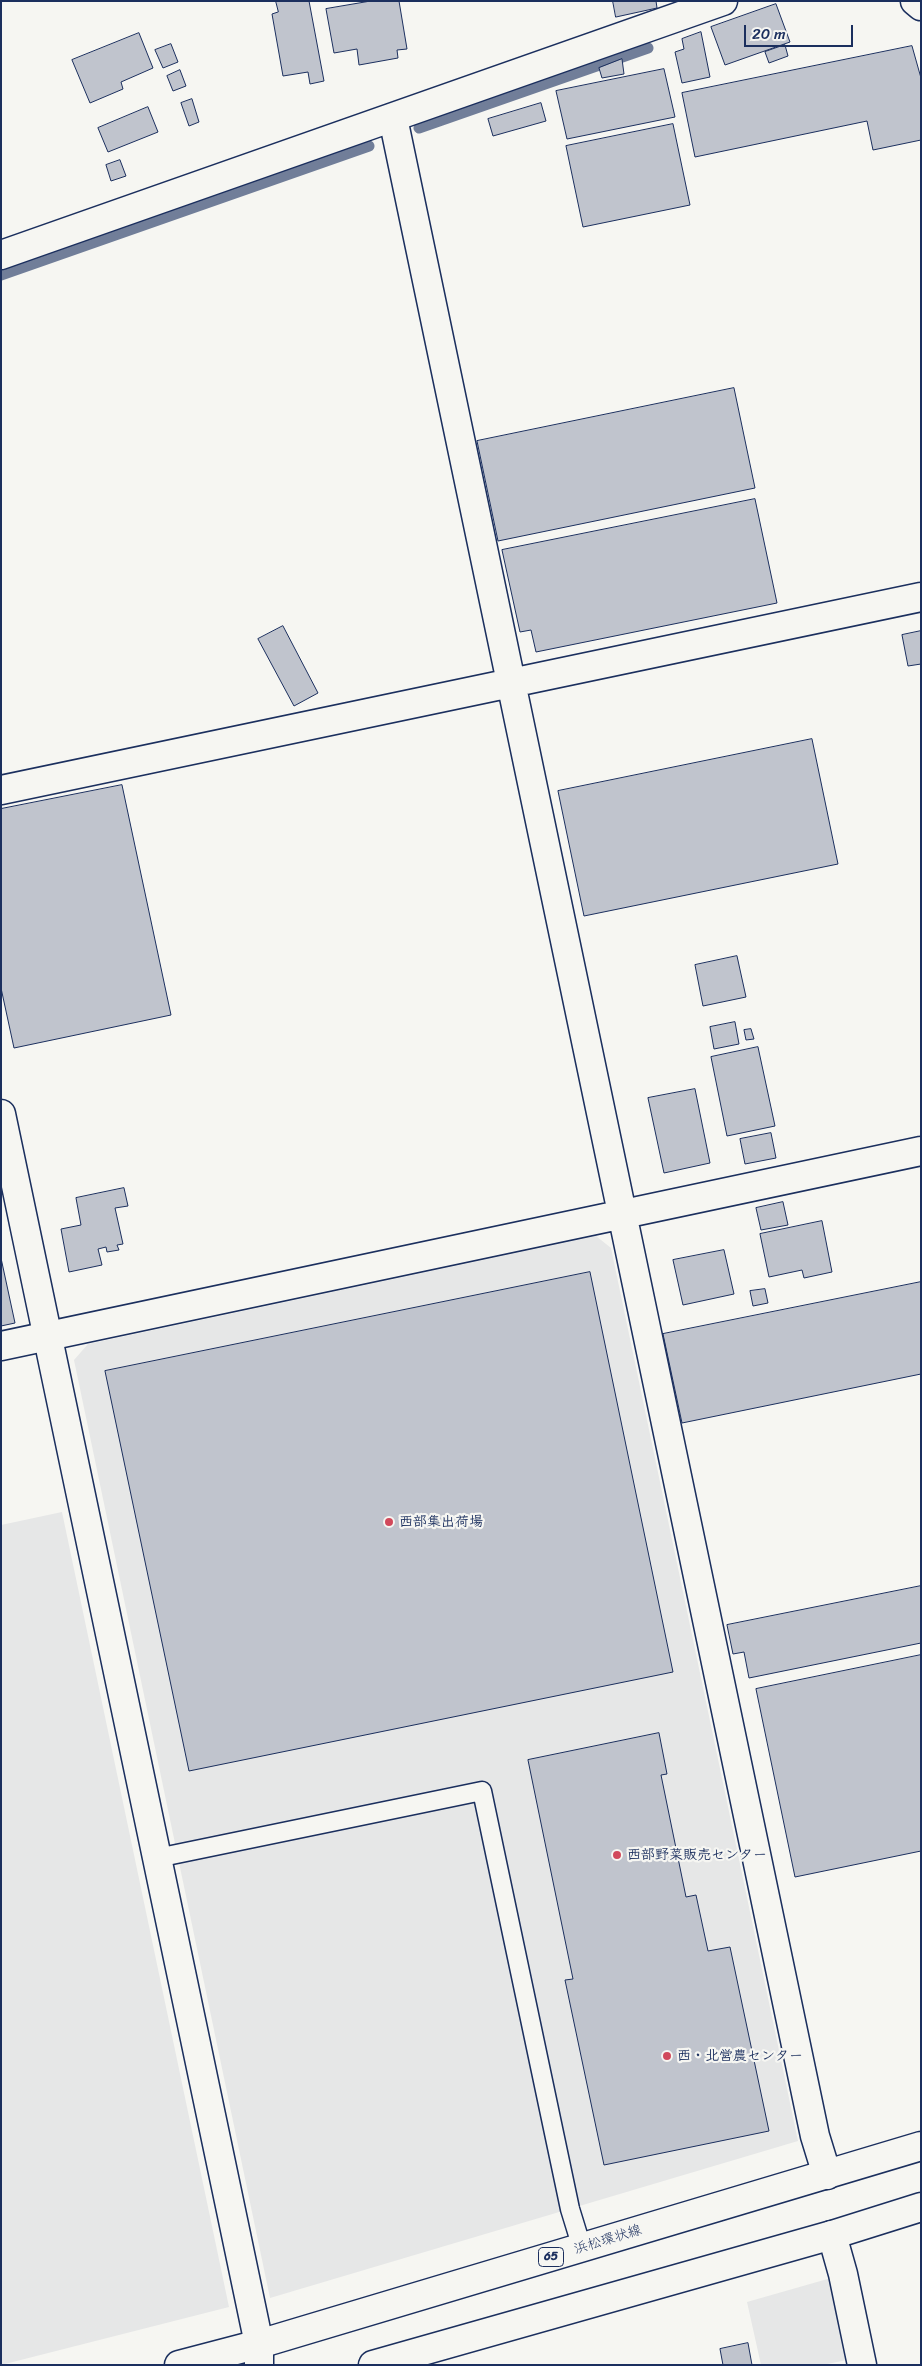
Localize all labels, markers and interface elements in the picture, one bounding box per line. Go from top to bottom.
scale bar [747,15,856,47]
text: 20 m [752,21,786,47]
place label: 西部集出荷場 [399,1514,483,1530]
marker: 西部集出荷場 [383,1516,395,1528]
place label: 西部野菜販売センター [627,1847,767,1863]
marker: 西部野菜販売センター [611,1849,623,1861]
place label: 西・北営農センター [677,2048,803,2064]
marker: 西・北営農センター [661,2050,673,2062]
street label: 浜松環状線 [572,2222,644,2258]
road number: 65 [538,2248,564,2266]

